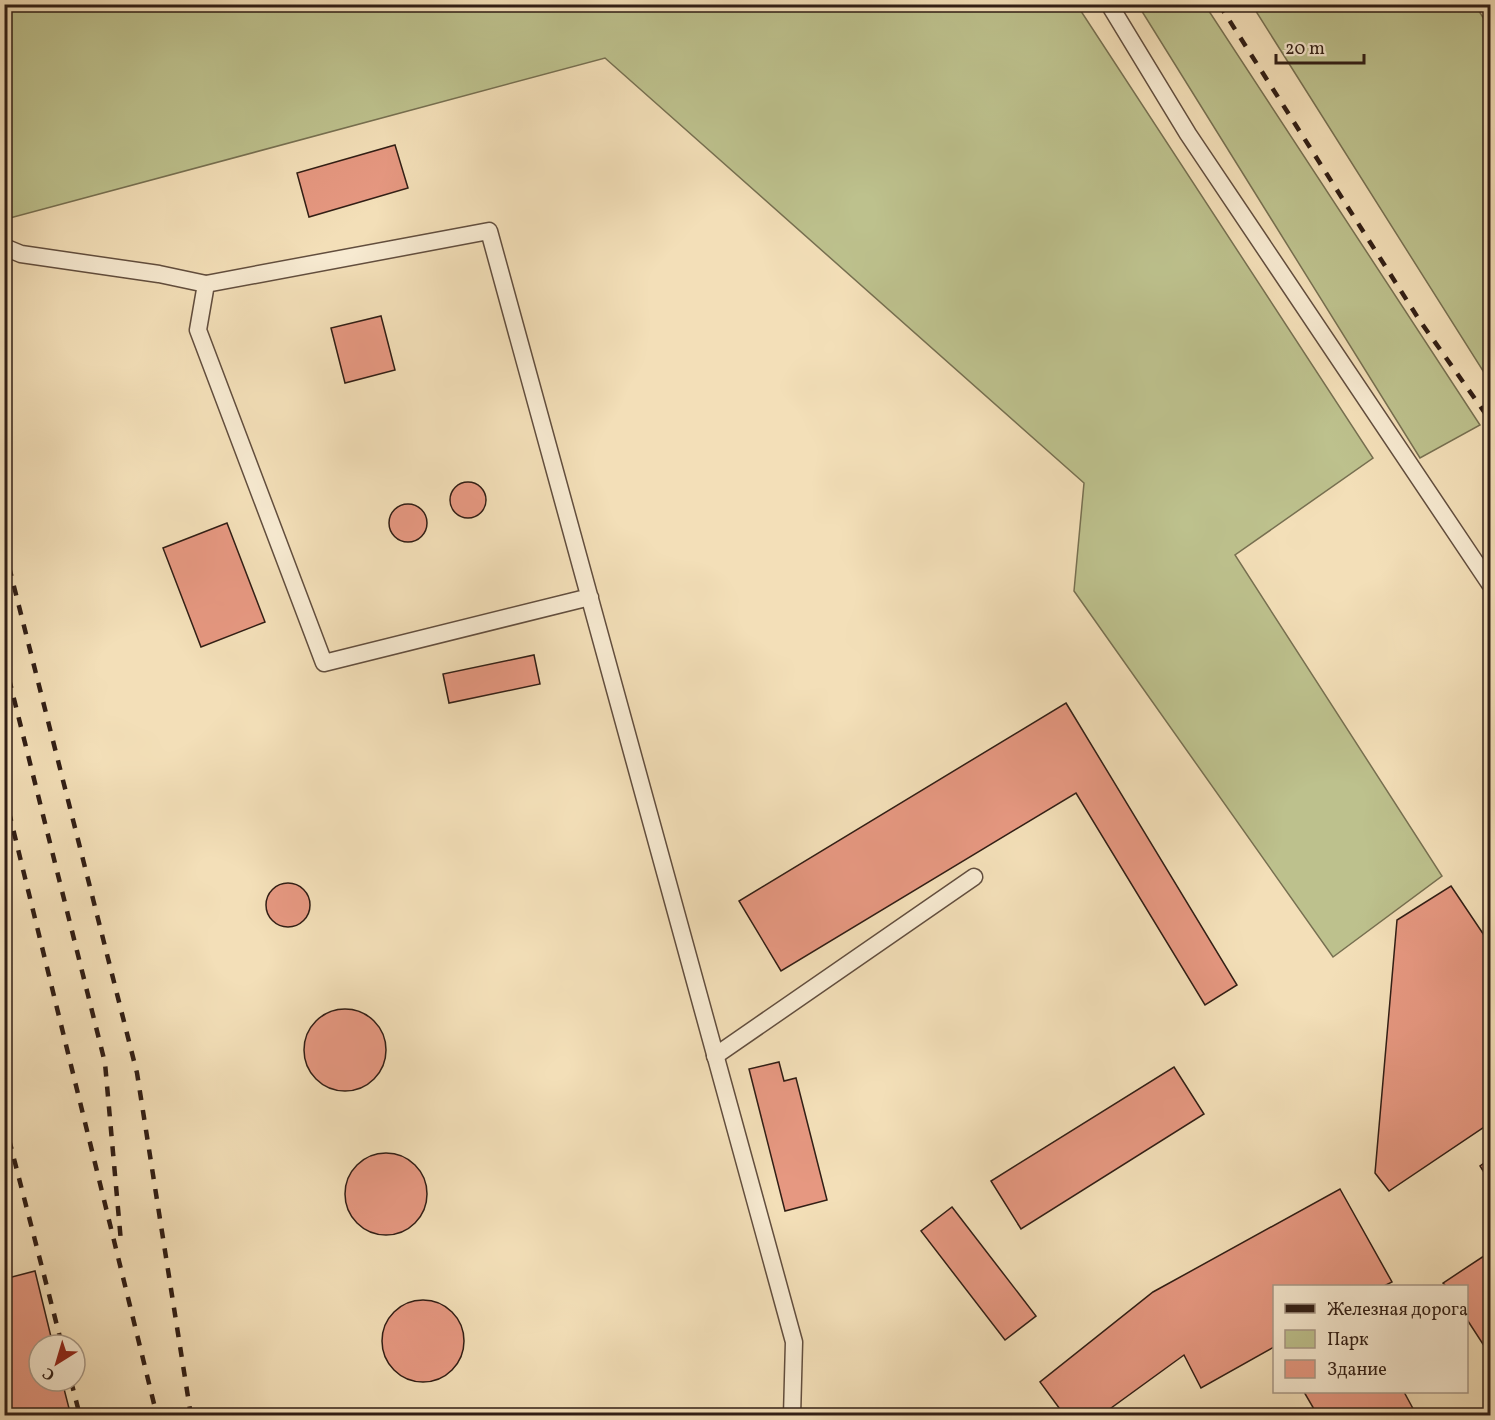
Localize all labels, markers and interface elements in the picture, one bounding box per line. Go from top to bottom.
scale bar [1276,27,1364,65]
text: 20 m [1285,37,1325,62]
legend [1273,1285,1468,1393]
text: Железная дорога [1327,1298,1468,1323]
text: Парк [1327,1328,1369,1353]
north arrow [27,1333,87,1393]
text: Здание [1327,1358,1387,1383]
text: С [38,1361,60,1385]

